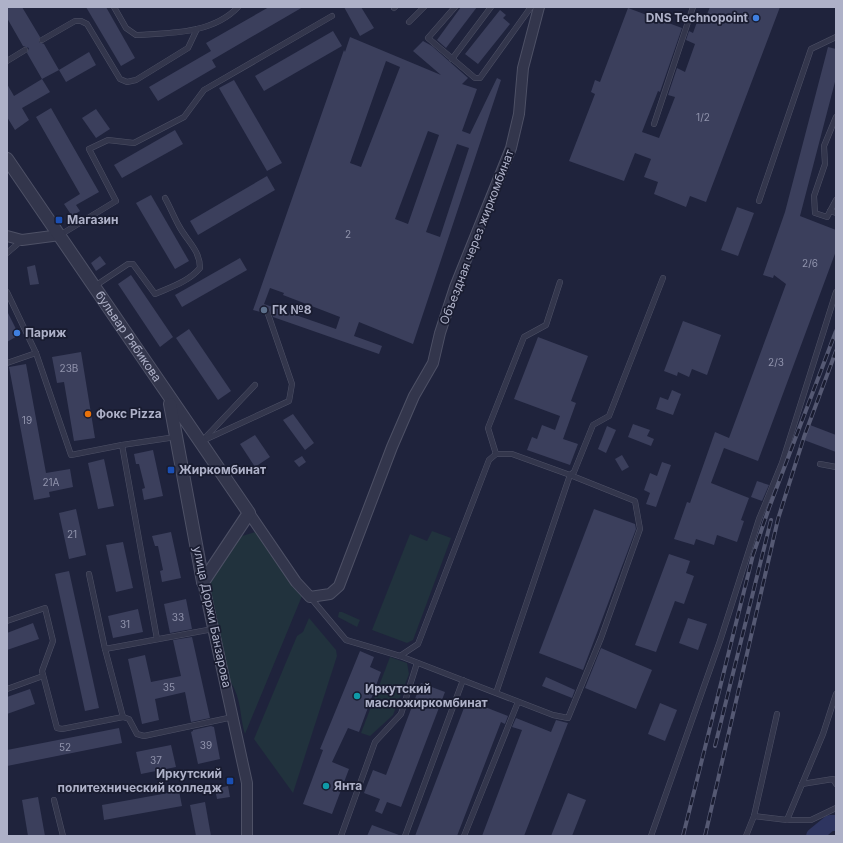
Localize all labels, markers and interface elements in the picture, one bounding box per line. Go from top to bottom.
place label: DNS Technopoint [646,10,749,25]
marker: DNS Technopoint [751,13,761,23]
house number: 1/2 [696,111,710,123]
street label: Объездная через жиркомбинат [436,147,517,327]
place label: Магазин [67,212,119,227]
marker: Магазин [54,215,64,225]
house number: 2 [345,228,351,240]
house number: 2/6 [802,257,818,269]
street label: бульвар Рябикова [92,288,165,384]
place label: ГК №8 [272,302,312,317]
marker: ГК №8 [259,305,269,315]
place label: Париж [25,325,67,340]
marker: Париж [12,328,22,338]
house number: 2/3 [768,356,784,368]
house number: 23В [60,362,78,374]
place label: Фокс Pizza [96,406,162,421]
marker: Фокс Pizza [83,409,93,419]
house number: 19 [22,414,32,426]
place label: Жиркомбинат [179,462,266,477]
marker: Жиркомбинат [166,465,176,475]
house number: 21А [42,476,60,488]
house number: 21 [67,528,77,540]
street label: улица Доржи Банзарова [190,545,235,689]
house number: 33 [172,611,184,623]
house number: 31 [120,618,130,630]
house number: 35 [163,681,175,693]
place label: Иркутский масложиркомбинат [365,681,488,710]
marker: Иркутский масложиркомбинат [352,691,362,701]
house number: 39 [200,739,212,751]
house number: 52 [59,741,71,753]
house number: 37 [150,754,162,766]
place label: Иркутский политехнический колледж [58,766,223,795]
marker: Иркутский политехнический колледж [225,776,235,786]
place label: Янта [334,778,362,793]
marker: Янта [321,781,331,791]

